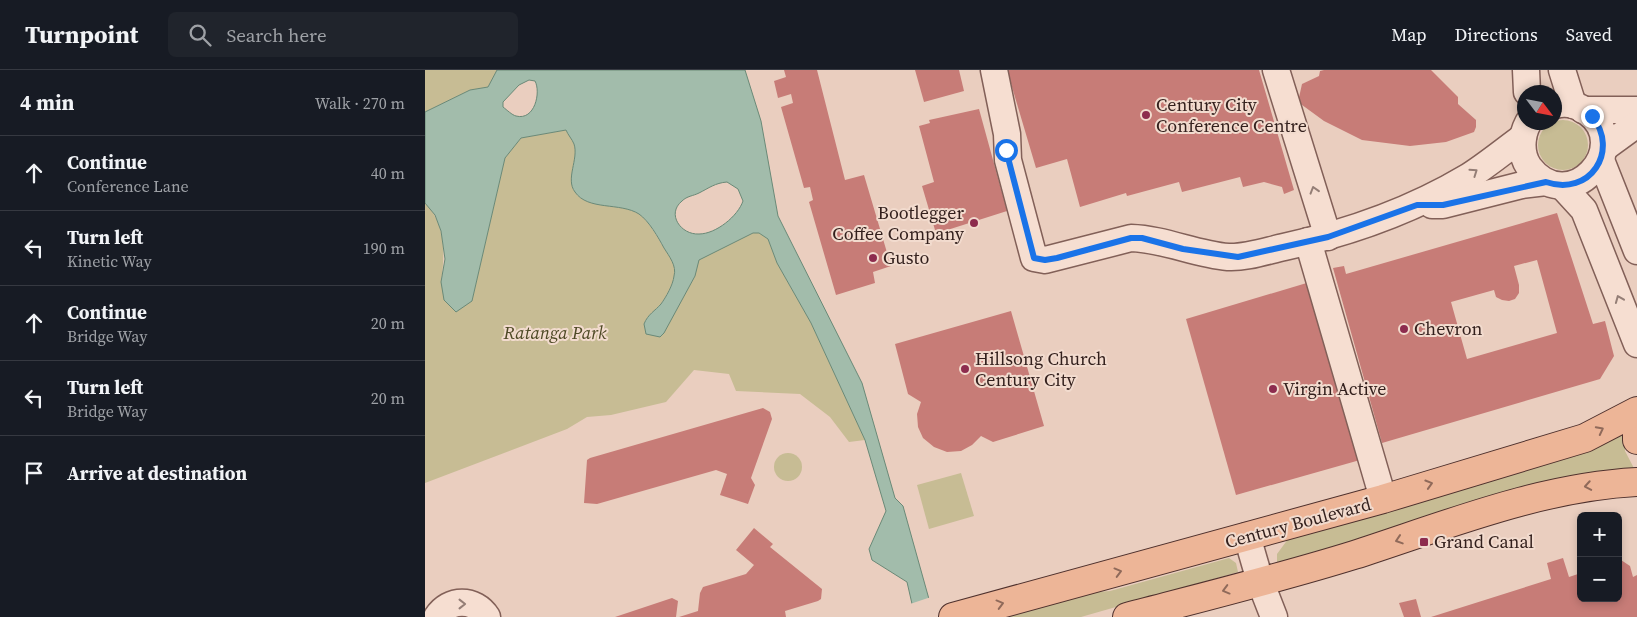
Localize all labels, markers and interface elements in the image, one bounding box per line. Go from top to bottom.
search box [168,12,518,57]
text: Turnpoint [25,18,138,51]
icon: search [186,21,214,49]
text: Search here [226,22,327,48]
text: Map [1391,22,1427,47]
text: Directions [1455,22,1538,47]
text: Saved [1566,22,1612,47]
north arrow [1517,85,1562,130]
text: 4 min [20,88,75,117]
text: Walk · 270 m [315,92,405,114]
place label: Century City Conference Centre [1156,92,1307,138]
route end [1581,105,1604,128]
marker: Century City Conference Centre [1140,109,1152,121]
route start [995,139,1018,162]
text: Continue [67,149,147,175]
icon: ahead [20,159,48,187]
text: 40 m [371,162,405,184]
one-way arrow [1468,169,1478,178]
text: Conference Lane [67,175,189,197]
one-way arrow [1309,187,1319,195]
place label: Bootlegger Coffee Company [832,200,965,246]
marker: Bootlegger Coffee Company [968,217,980,229]
text: Turn left [67,224,143,250]
icon: left [20,234,48,262]
text: 190 m [363,237,405,259]
place label: Gusto [883,245,929,270]
text: Kinetic Way [67,250,152,272]
marker: Gusto [867,252,879,264]
one-way arrow [1615,295,1625,304]
text: Continue [67,299,147,325]
icon: ahead [20,309,48,337]
text: 20 m [371,312,405,334]
place label: Chevron [1414,316,1483,341]
park label: Ratanga Park [503,320,607,345]
marker: Chevron [1398,323,1410,335]
text: Bridge Way [67,325,148,347]
place label: Hillsong Church Century City [975,346,1107,392]
marker: Hillsong Church Century City [959,363,971,375]
text: Turn left [67,374,143,400]
place label: Virgin Active [1283,376,1386,401]
marker: Virgin Active [1267,383,1279,395]
icon: left [20,384,48,412]
text: 20 m [371,387,405,409]
text: Bridge Way [67,400,148,422]
one-way arrow [1595,426,1604,436]
icon: arrive [20,459,48,487]
text: Arrive at destination [67,460,247,486]
one-way arrow [1424,480,1432,490]
one-way arrow [1584,480,1593,491]
street label: Century Boulevard [1222,491,1374,554]
map controls [1577,512,1622,602]
button: + [1577,512,1622,557]
place label: Grand Canal [1434,529,1534,554]
one-way arrow [1395,535,1403,545]
marker: Grand Canal [1418,536,1430,548]
button: − [1577,557,1622,602]
one-way arrow [1114,567,1123,578]
one-way arrow [1222,585,1230,595]
one-way arrow [458,599,466,609]
one-way arrow [996,600,1004,610]

